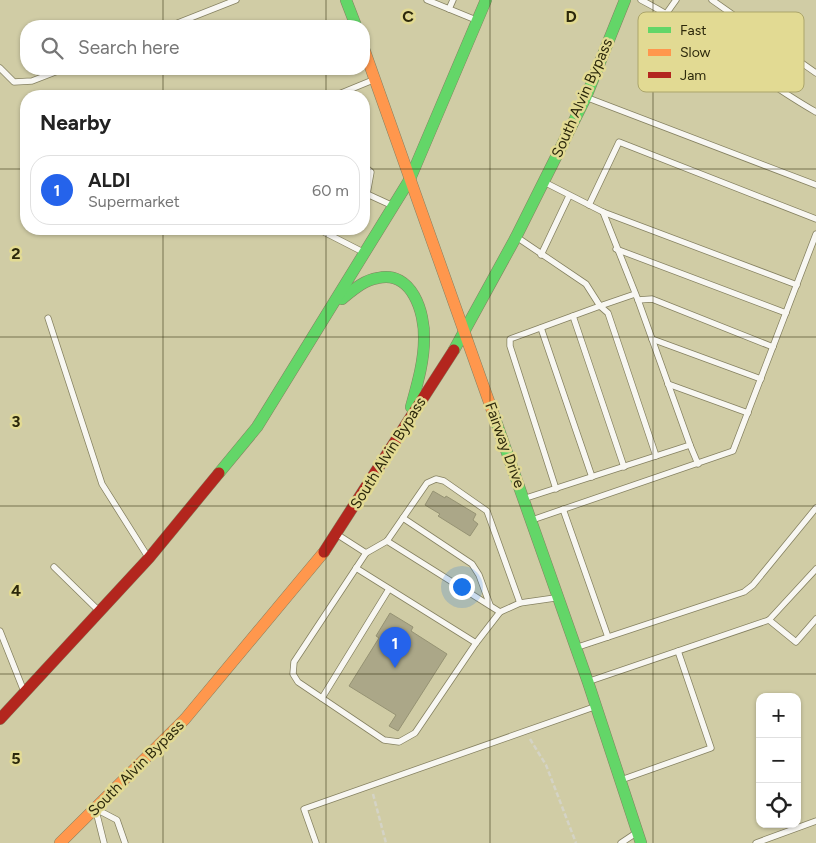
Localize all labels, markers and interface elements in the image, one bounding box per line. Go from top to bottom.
text: C [402,7,414,26]
text: D [565,7,577,26]
legend [638,12,804,92]
search box [20,20,370,75]
text: Fast [680,22,706,39]
icon: search [38,34,66,62]
text: Search here [78,36,180,59]
street label: South Alvin Bypass [548,36,616,160]
text: Slow [680,44,711,61]
text: Jam [680,67,706,84]
text: Nearby [40,110,111,135]
text: ALDI [88,169,131,192]
text: 1 [54,181,60,200]
text: 60 m [312,181,349,200]
text: Supermarket [88,192,180,211]
text: 2 [11,244,21,263]
street label: South Alvin Bypass [346,394,430,512]
street label: Fairway Drive [481,400,529,490]
text: 3 [12,412,21,431]
your location [449,574,475,600]
text: 4 [11,581,21,600]
pin: 1 [379,627,411,668]
map controls [756,693,801,828]
button: + [756,693,801,738]
street label: South Alvin Bypass [84,716,188,820]
button: − [756,738,801,783]
text: 5 [11,749,21,768]
button: locate [756,783,801,828]

